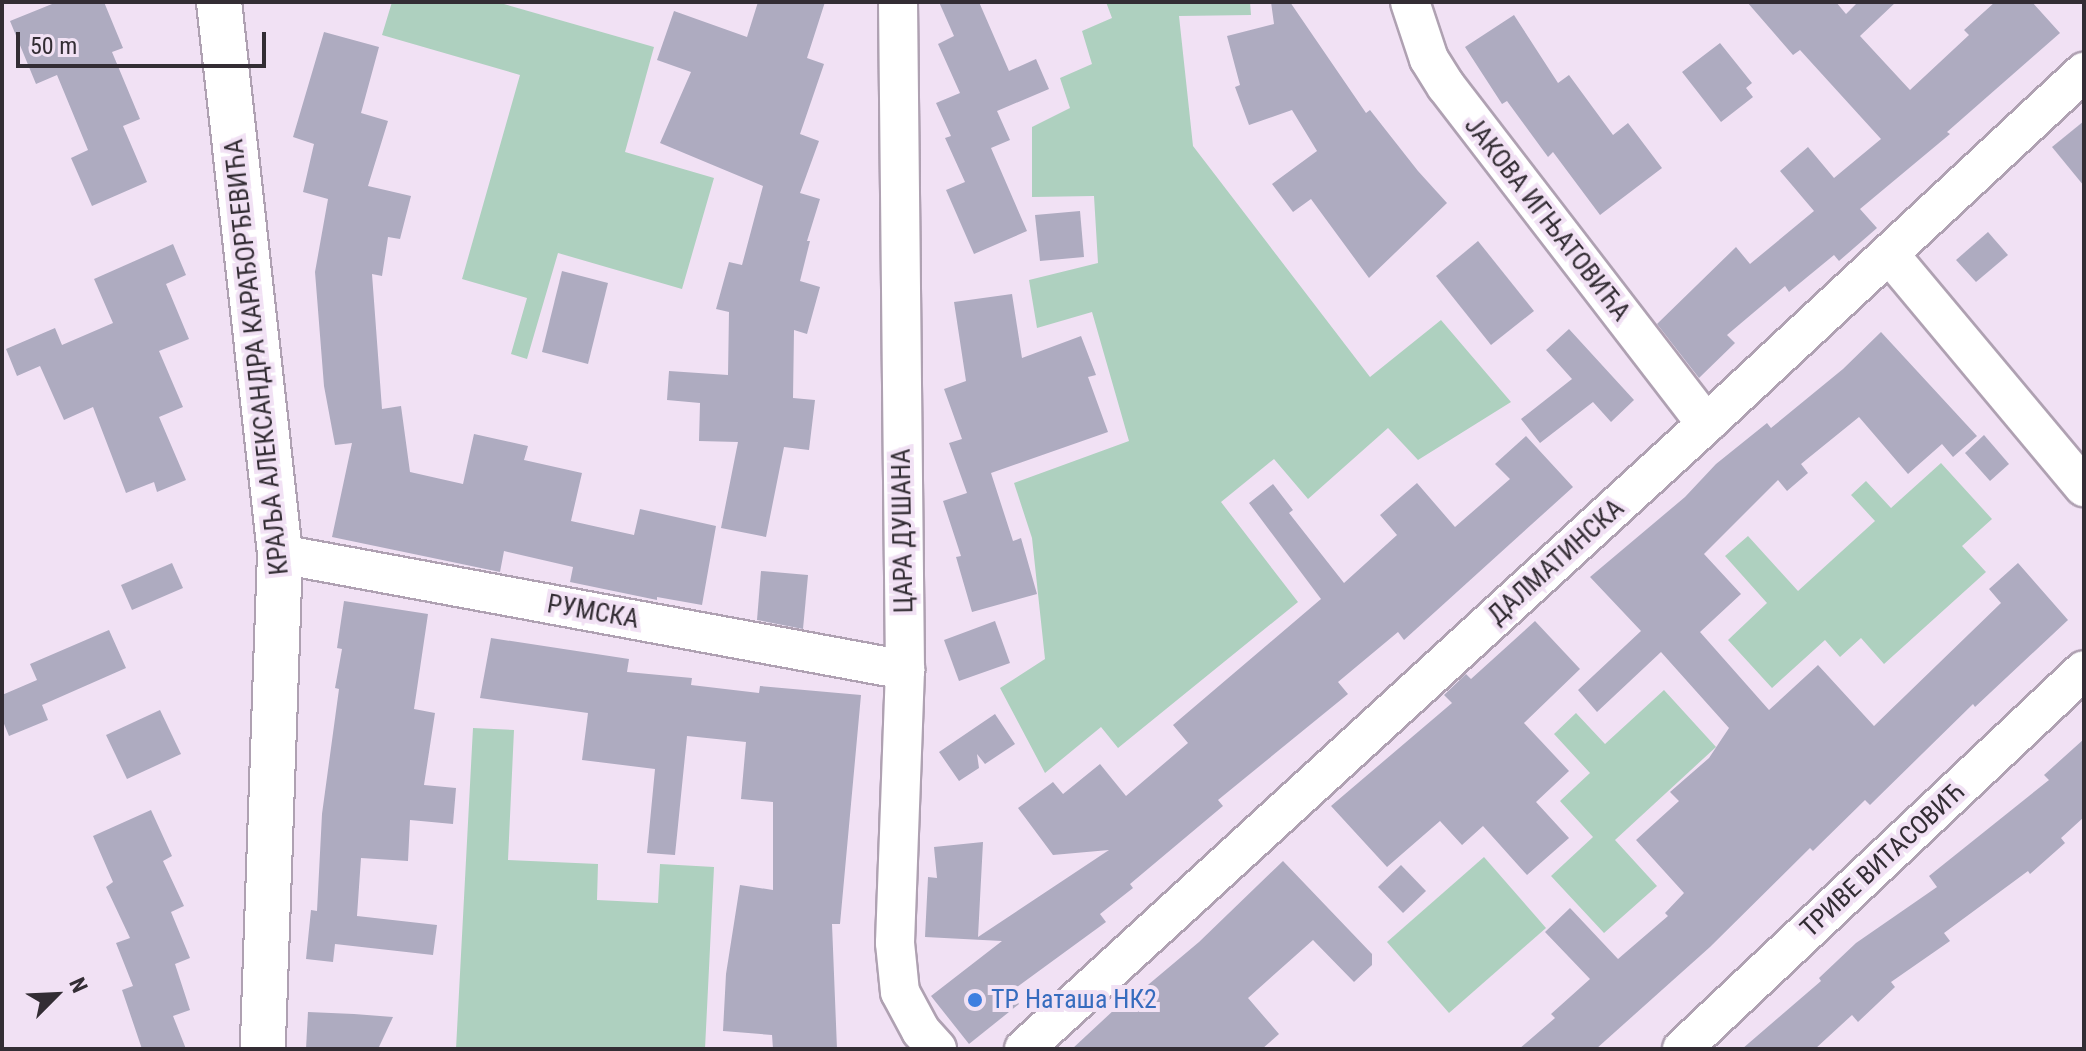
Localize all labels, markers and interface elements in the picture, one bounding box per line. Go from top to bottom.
scale bar [20,16,270,66]
text: 50 m [30,32,77,60]
street label: ЈАКОВА ИГЊАТОВИЋА [1458,111,1636,327]
street label: КРАЉА АЛЕКСАНДРА КАРАЂОРЂЕВИЋА [219,137,295,577]
street label: ЦАРА ДУШАНА [886,448,920,614]
street label: ДАЛМАТИНСКА [1482,493,1630,631]
street label: РУМСКА [545,589,641,635]
street label: ТРИВЕ ВИТАСОВИЋ [1794,776,1972,944]
north arrow [16,955,96,1035]
text: N [64,974,93,996]
place label: ТР Наташа НК2 [991,984,1157,1016]
marker: ТР Наташа НК2 [966,991,984,1009]

